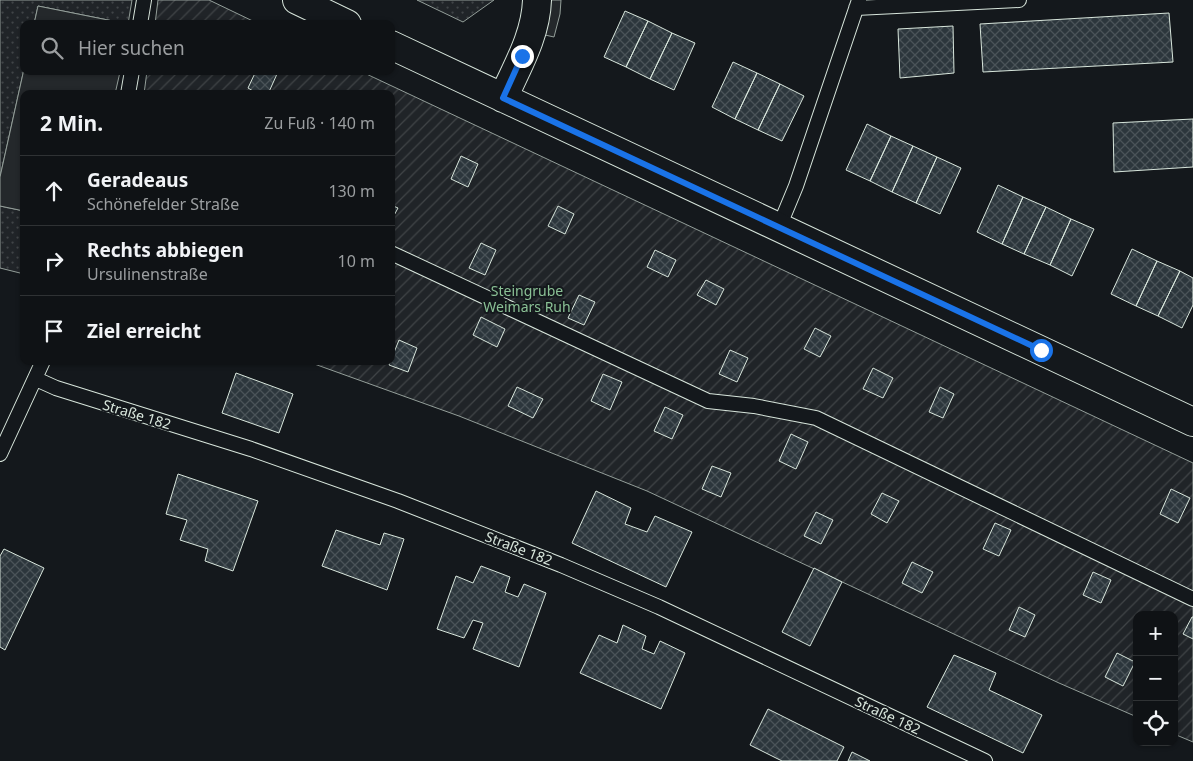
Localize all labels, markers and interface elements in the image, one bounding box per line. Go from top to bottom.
search box [20,20,395,75]
icon: search [38,34,66,62]
text: Hier suchen [78,35,185,61]
route end [511,45,534,68]
text: 2 Min. [40,109,103,137]
text: Zu Fuß · 140 m [264,112,375,134]
text: Geradeaus [87,167,188,193]
icon: ahead [40,177,68,205]
text: 130 m [328,180,375,202]
text: Schönefelder Straße [87,193,239,215]
text: Rechts abbiegen [87,237,244,263]
icon: right [40,247,68,275]
text: 10 m [338,250,375,272]
text: Ursulinenstraße [87,263,208,285]
park label: Steingrube Weimars Ruh [483,281,571,316]
icon: arrive [40,317,68,345]
text: Ziel erreicht [87,318,201,344]
route start [1030,339,1053,362]
street label: Straße 182 [101,395,173,433]
street label: Straße 182 [483,526,555,570]
map controls [1133,611,1178,746]
button: + [1133,611,1178,656]
button: − [1133,656,1178,701]
street label: Straße 182 [852,691,924,739]
button: locate [1133,701,1178,746]

